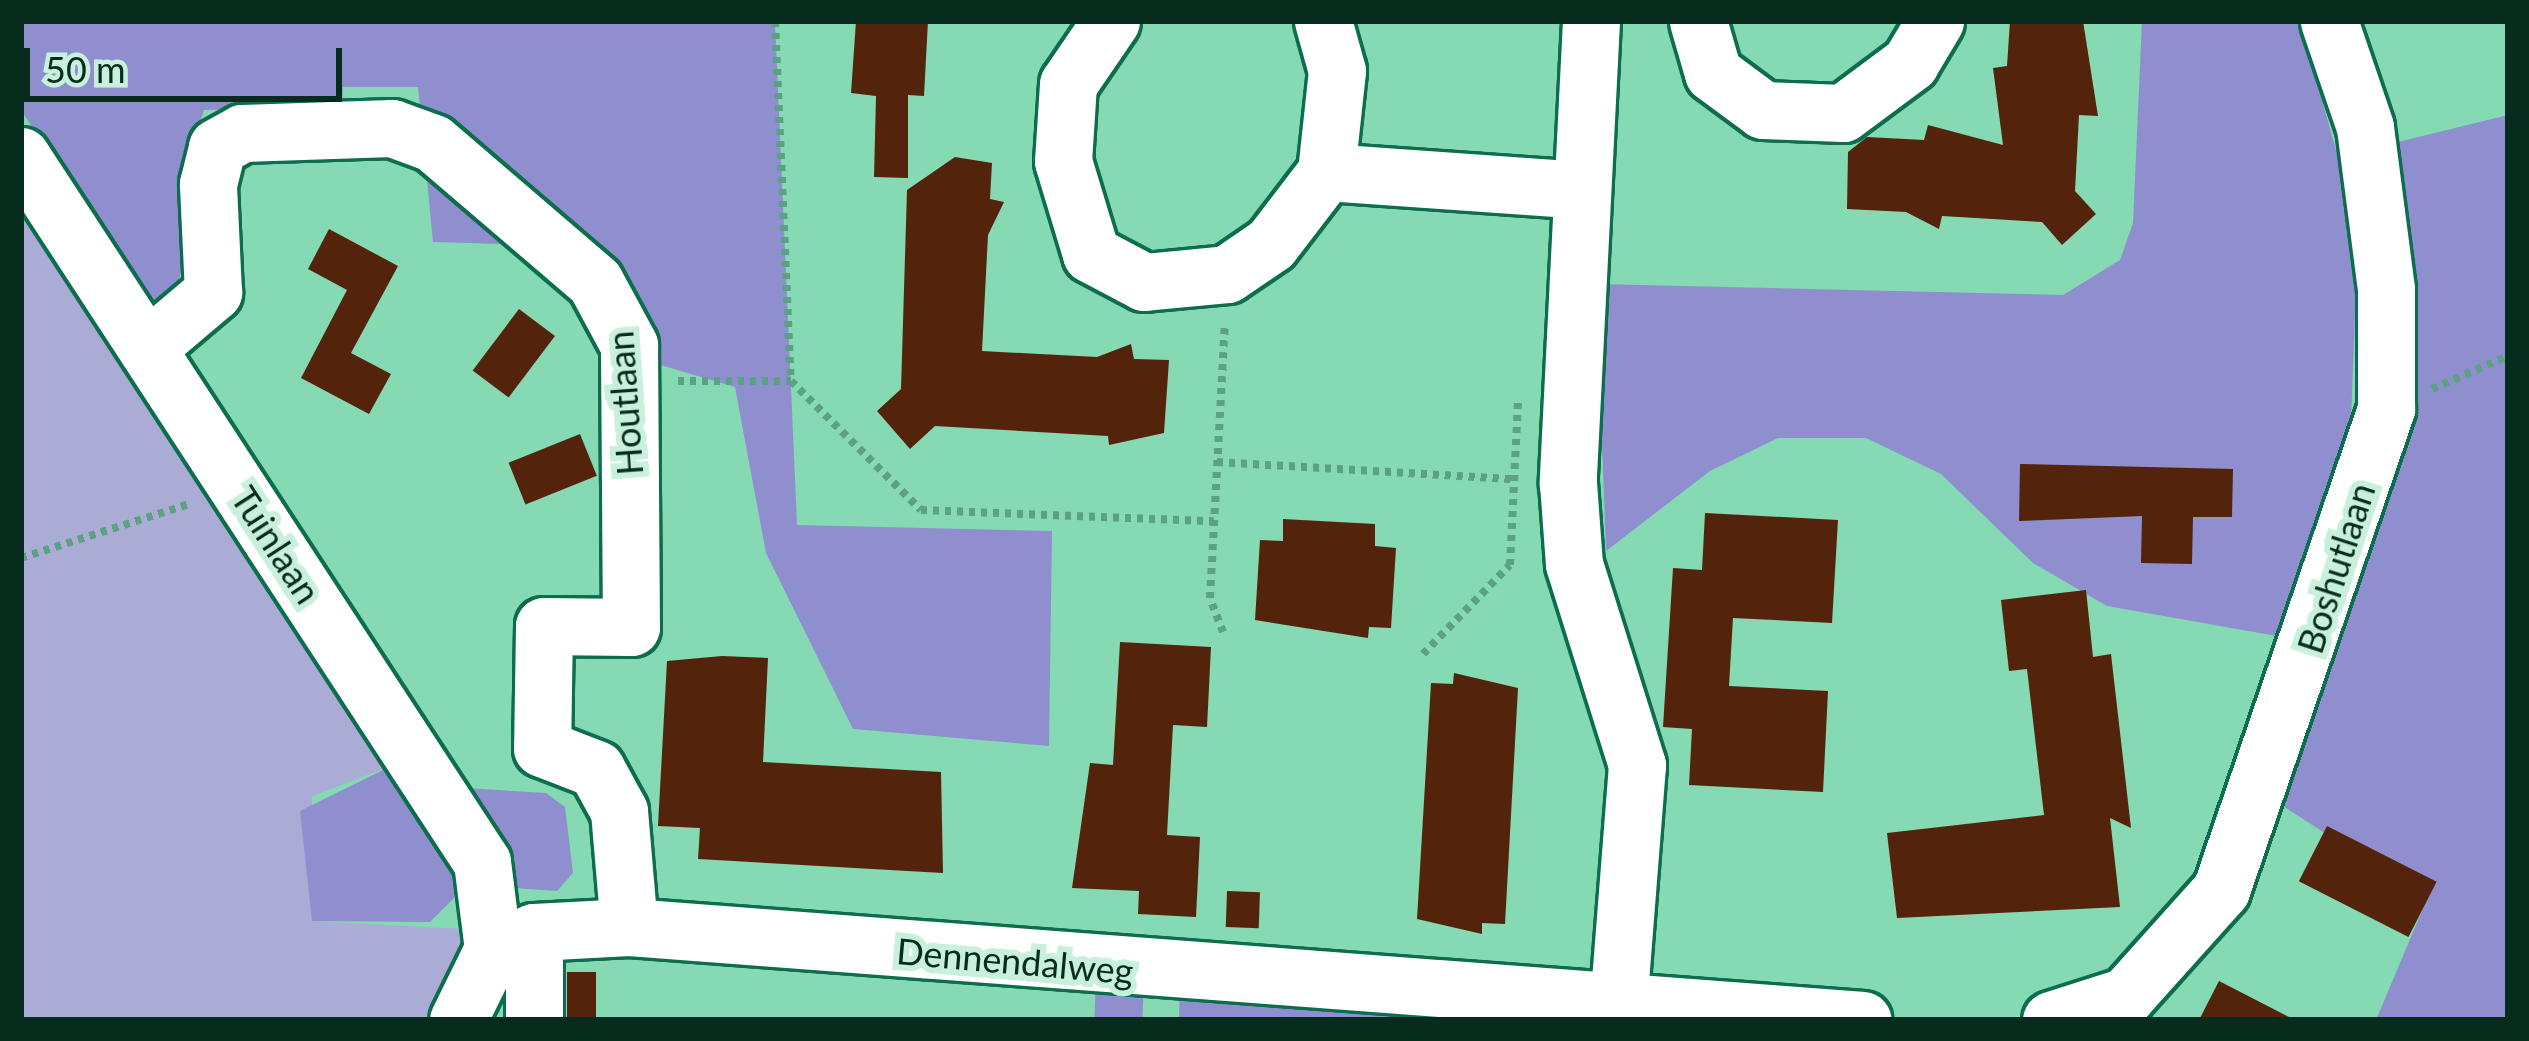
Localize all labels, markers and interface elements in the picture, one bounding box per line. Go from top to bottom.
scale bar [30,24,348,98]
text: 50 m [45,47,126,91]
street label: Houtlaan [598,329,652,477]
street label: Boshutlaan [2288,477,2384,659]
street label: Tuinlaan [222,478,330,612]
street label: Dennendalweg [895,929,1135,993]

